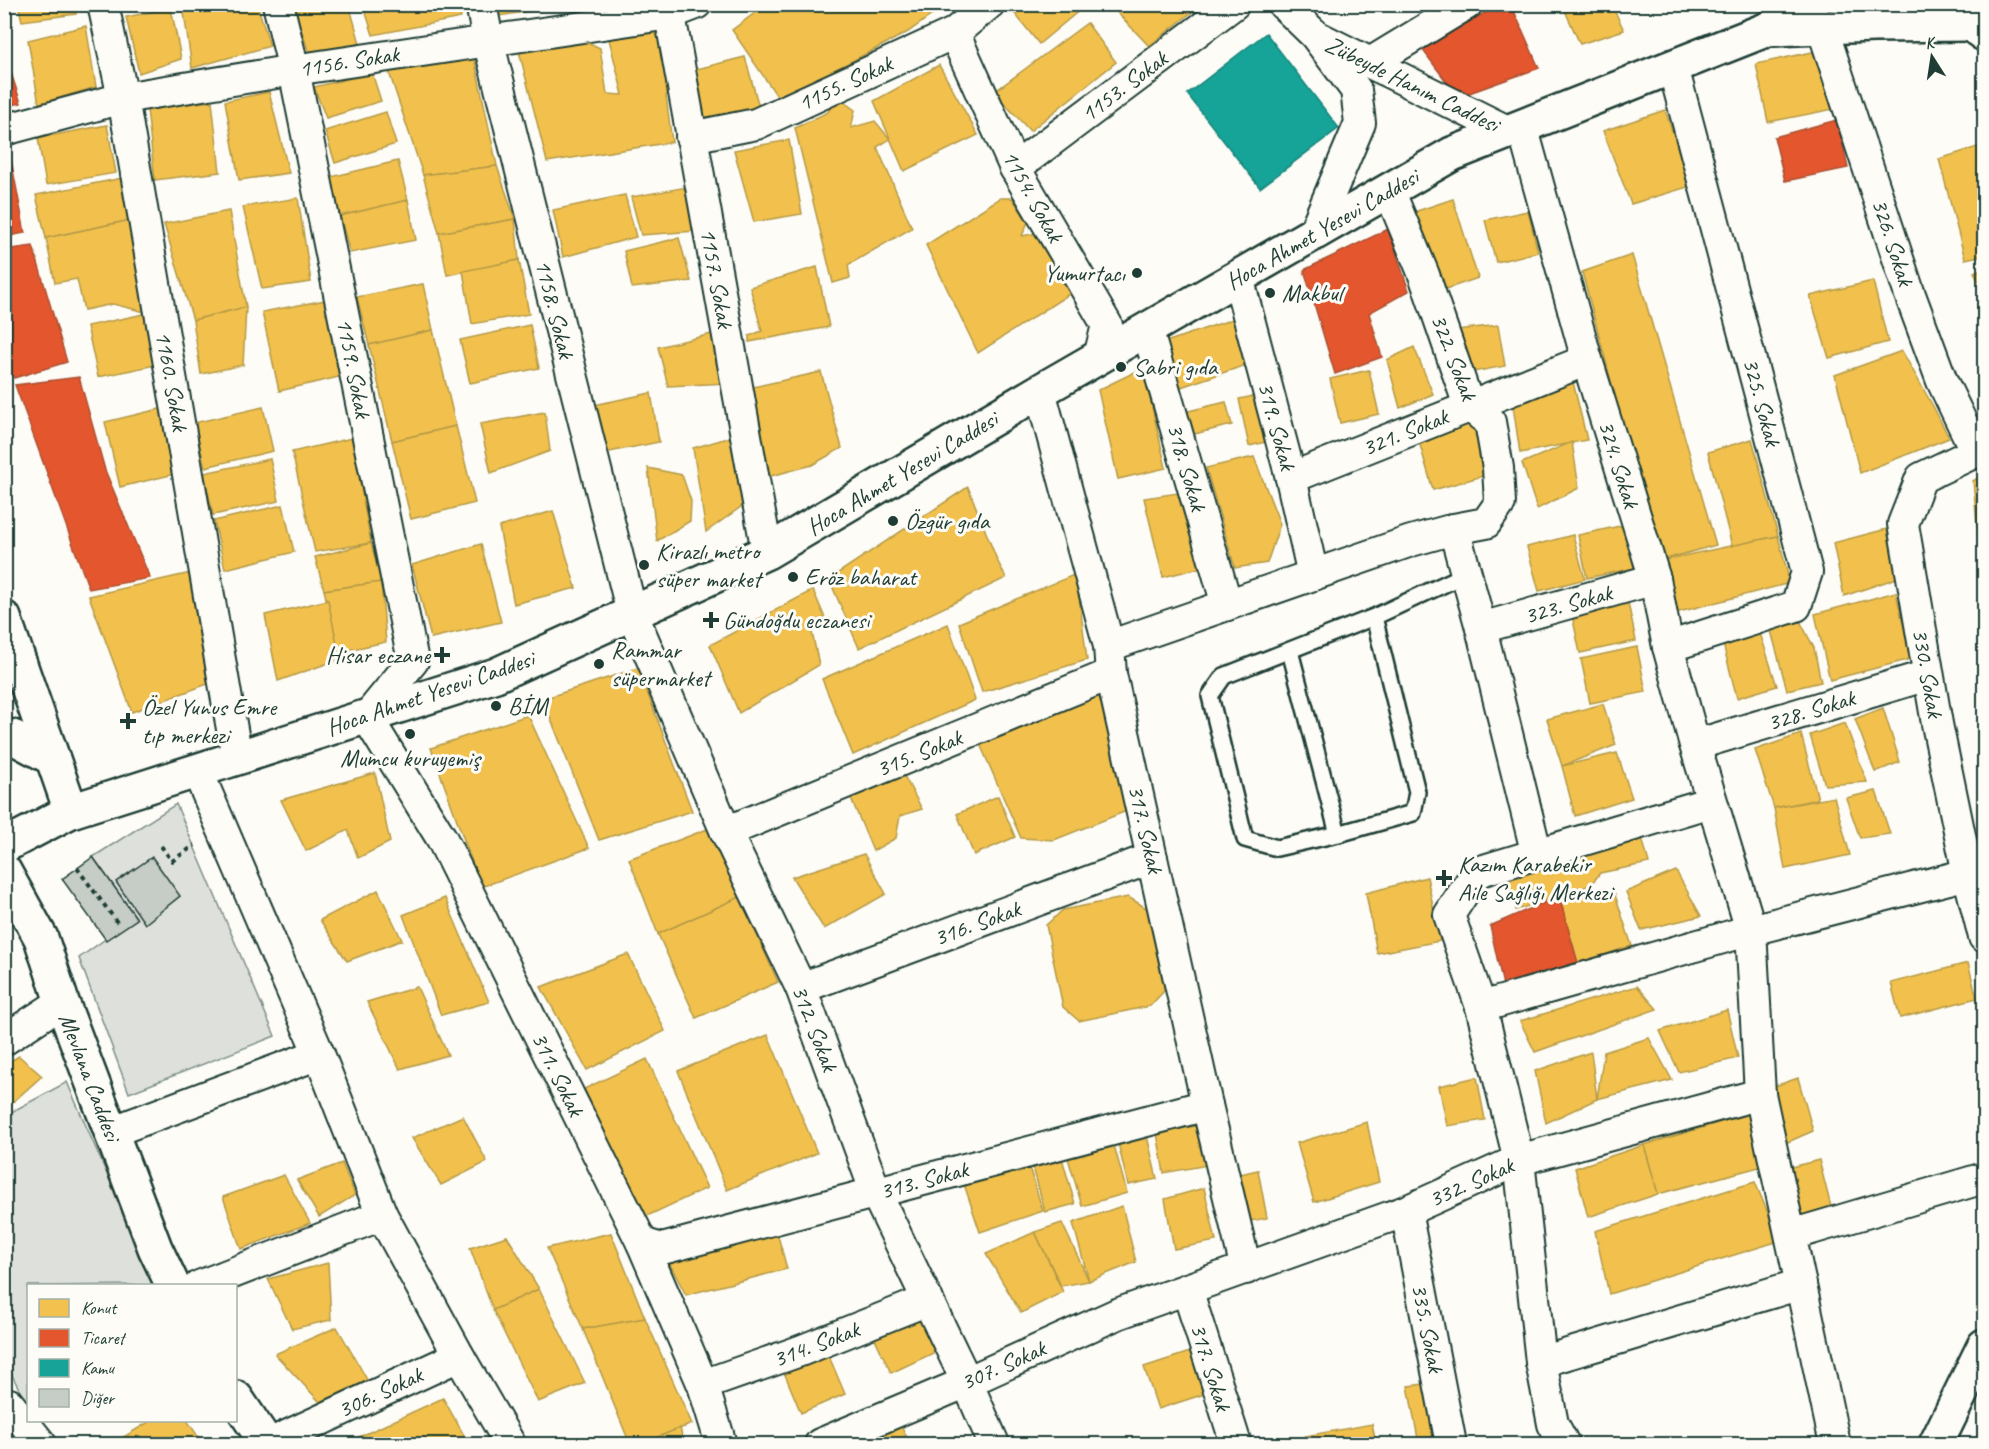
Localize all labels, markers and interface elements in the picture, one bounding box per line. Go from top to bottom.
north arrow [1902,27,1962,87]
street label: Zübeyde Hanım Caddesi [1320,29,1507,141]
text: K [1923,32,1939,54]
street label: 1156. Sokak [297,38,403,84]
street label: 1153. Sokak [1075,42,1175,128]
street label: 1155. Sokak [793,47,899,118]
street label: 1154. Sokak [995,145,1072,249]
street label: Hoca Ahmet Yesevi Caddesi [1220,160,1427,296]
street label: 326. Sokak [1865,195,1922,292]
street label: 1157. Sokak [693,226,741,332]
street label: 1158. Sokak [528,256,582,364]
place label: Yumurtacı [1044,258,1127,288]
marker: Yumurtacı [1130,266,1144,280]
place label: Makbul [1282,278,1346,308]
marker: Makbul [1263,286,1277,300]
street label: 322. Sokak [1424,310,1485,406]
street label: 1159. Sokak [330,316,379,423]
street label: 1160. Sokak [148,329,196,435]
place label: Sabri gıda [1133,352,1219,382]
street label: 325. Sokak [1736,355,1789,452]
marker: Sabri gıda [1114,360,1128,374]
street label: 319. Sokak [1251,379,1304,476]
street label: 321. Sokak [1358,400,1454,463]
street label: Hoca Ahmet Yesevi Caddesi [801,402,1006,542]
street label: 324. Sokak [1591,417,1647,514]
street label: 318. Sokak [1160,420,1214,517]
place label: Özgür gıda [905,506,991,536]
marker: Özgür gıda [886,514,900,528]
place label: Kirazlı metro süper market [656,536,764,594]
marker: Kirazlı metro süper market [637,558,651,572]
place label: Eröz baharat [805,562,918,592]
marker: Eröz baharat [786,570,800,584]
street label: 323. Sokak [1521,577,1618,631]
place label: Gündoğdu eczanesi [723,605,872,635]
marker: Gündoğdu eczanesi [704,613,718,627]
street label: 330. Sokak [1905,626,1951,722]
place label: Rammar süpermarket [611,635,713,693]
place label: Hisar eczane [326,640,432,670]
street label: Hoca Ahmet Yesevi Caddesi [322,642,541,743]
marker: Hisar eczane [435,648,449,662]
marker: Rammar süpermarket [592,657,606,671]
street label: 328. Sokak [1764,682,1861,738]
place label: BİM [508,691,550,721]
place label: Özel Yunus Emre tıp merkezi [142,692,278,750]
marker: BİM [489,699,503,713]
marker: Özel Yunus Emre tıp merkezi [119,712,137,730]
street label: 315. Sokak [872,721,968,784]
marker: Mumcu kuruyemiş [403,727,417,741]
place label: Mumcu kuruyemiş [340,743,483,773]
street label: 317. Sokak [1121,782,1171,878]
place label: Kazım Karabekir Aile Sağlığı Merkezi [1458,849,1615,907]
marker: Kazım Karabekir Aile Sağlığı Merkezi [1435,869,1453,887]
street label: 316. Sokak [930,893,1027,952]
street label: 312. Sokak [785,981,846,1077]
street label: Mevlana Caddesi [52,1009,129,1148]
street label: 311. Sokak [525,1027,592,1123]
street label: 332. Sokak [1424,1149,1520,1214]
street label: 313. Sokak [877,1153,974,1206]
street label: 335. Sokak [1405,1281,1452,1377]
legend [27,1284,237,1422]
text: Konut [81,1297,118,1319]
street label: 314. Sokak [769,1313,865,1374]
street label: 317. Sokak [1183,1320,1239,1417]
text: Ticaret [81,1327,128,1349]
street label: 307. Sokak [956,1332,1052,1397]
text: Kamu [81,1357,115,1379]
street label: 306. Sokak [333,1358,429,1425]
text: Diğer [81,1387,116,1409]

